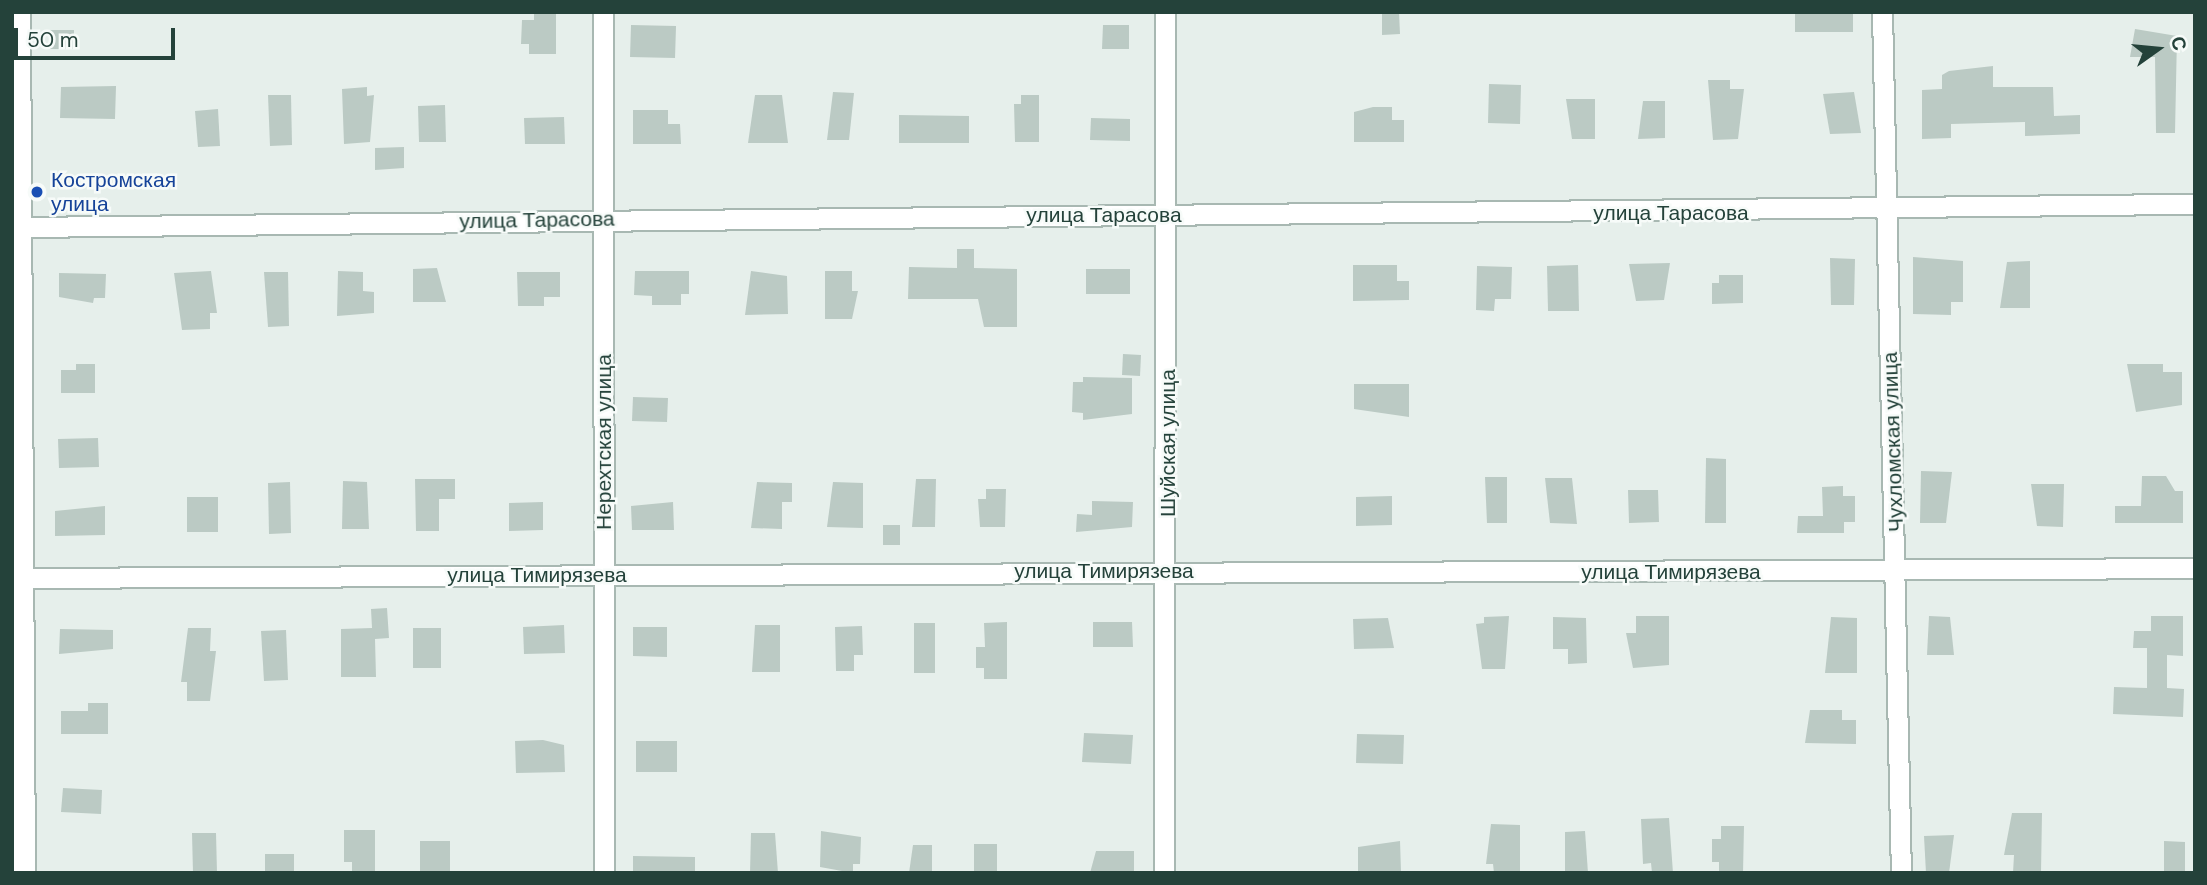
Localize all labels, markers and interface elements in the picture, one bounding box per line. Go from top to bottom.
scale bar [18,14,178,58]
north arrow [2123,14,2193,84]
text: 50 m [27,26,78,54]
text: С [2165,34,2193,53]
place label: Костромская улица [51,167,176,217]
marker: Костромская улица [29,184,45,200]
street label: улица Тарасова [1593,200,1749,226]
street label: улица Тарасова [1026,202,1182,228]
street label: улица Тарасова [459,206,615,234]
street label: Чухломская улица [1877,352,1909,532]
street label: Нерехтская улица [591,354,617,530]
street label: Шуйская улица [1155,369,1181,517]
street label: улица Тимирязева [1014,558,1194,584]
street label: улица Тимирязева [1581,559,1761,585]
street label: улица Тимирязева [447,562,627,588]

